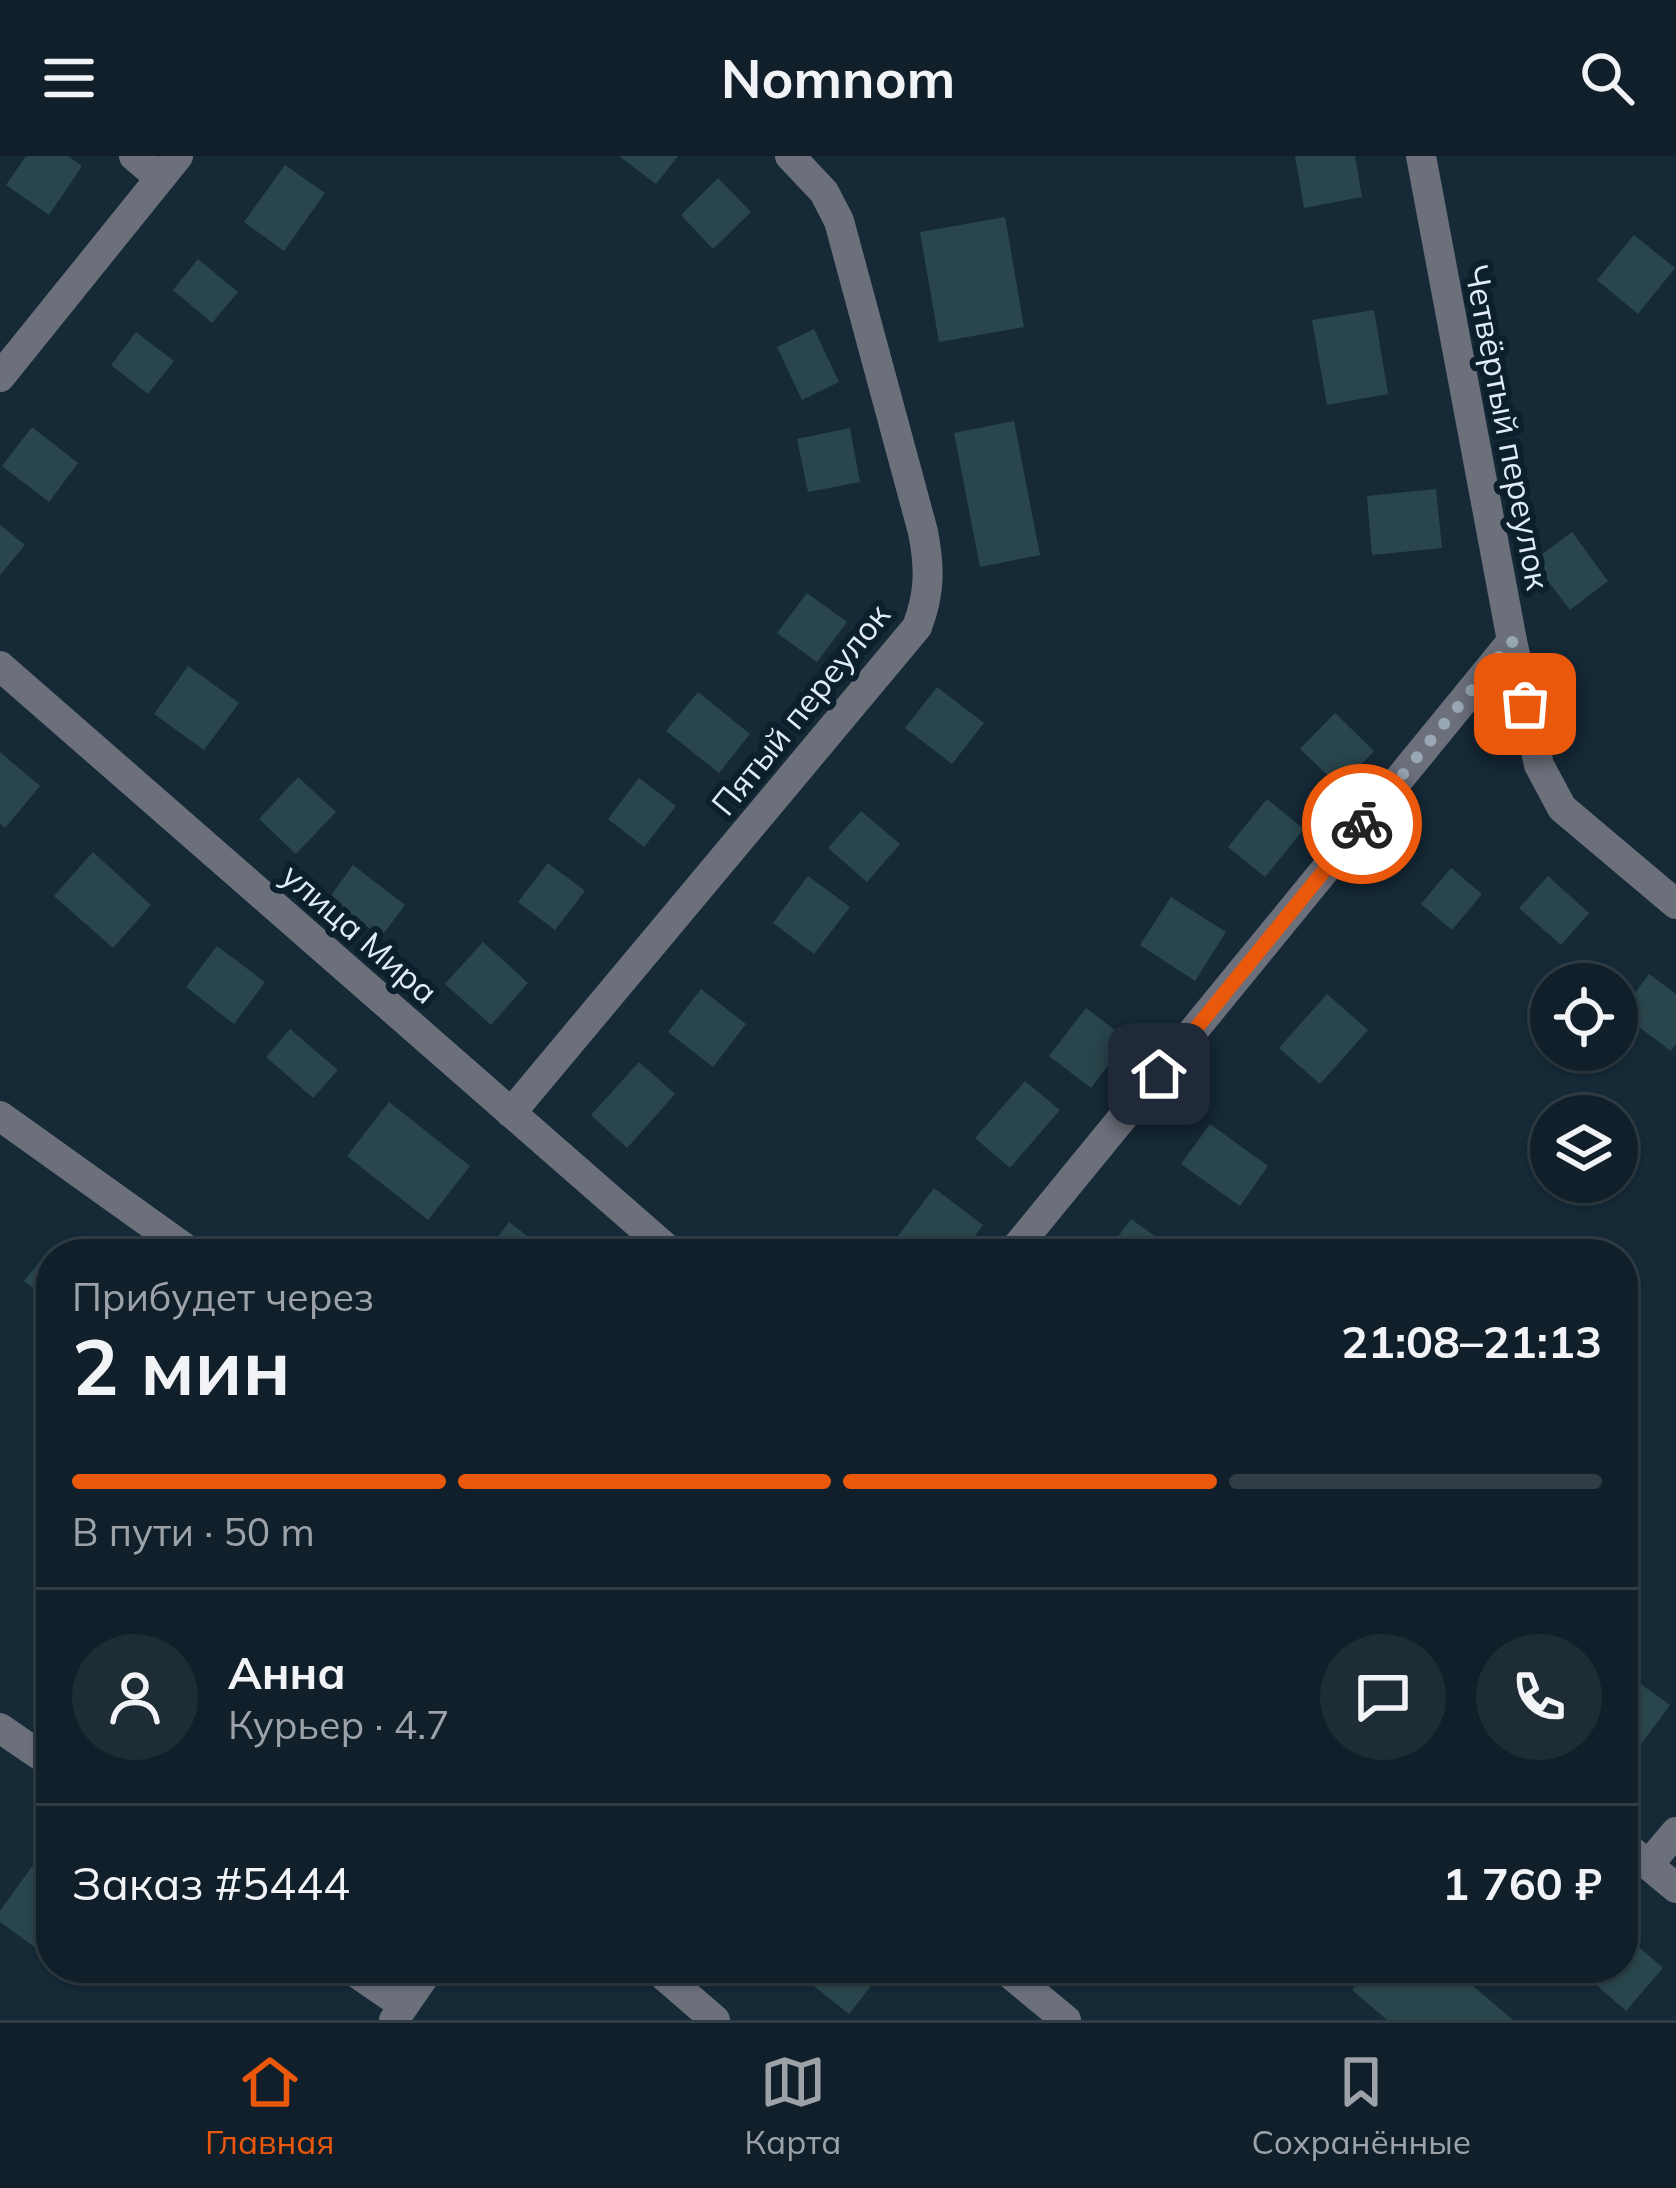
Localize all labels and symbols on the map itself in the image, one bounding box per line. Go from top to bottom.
street label: Четвёртый переулок [1456,261,1560,593]
street label: Пятый переулок [702,595,898,823]
pin [1474,653,1576,755]
courier [1302,764,1422,884]
street label: улица Мира [274,854,446,1012]
pin [1108,1023,1210,1125]

